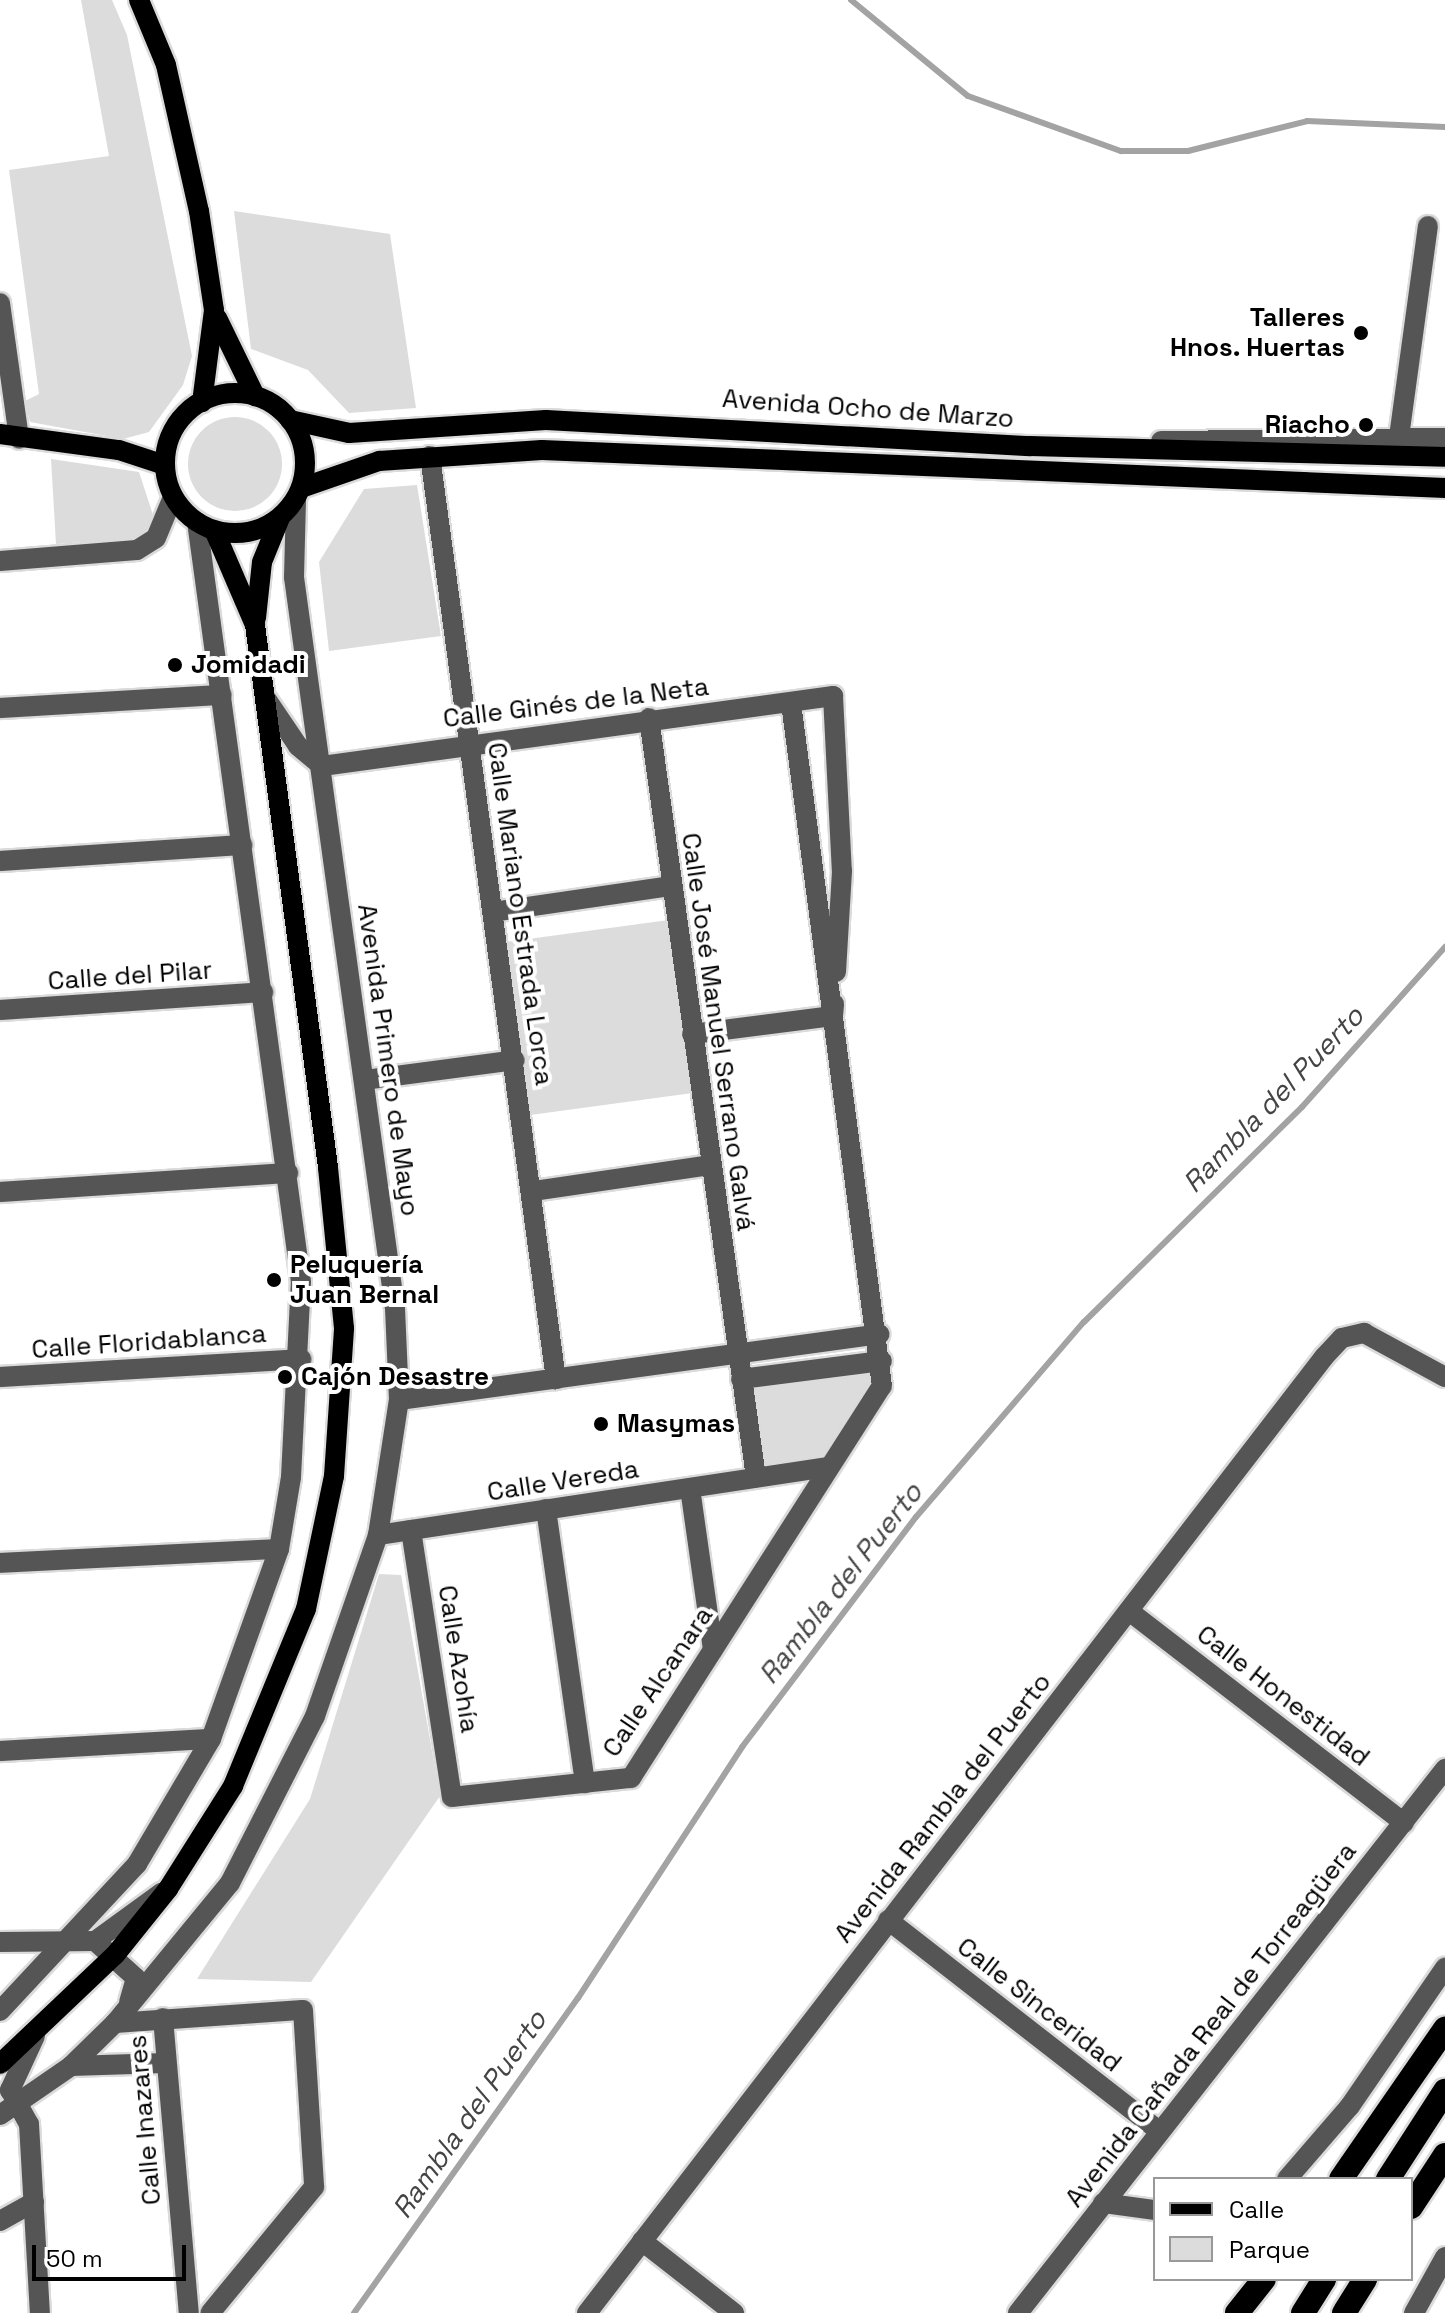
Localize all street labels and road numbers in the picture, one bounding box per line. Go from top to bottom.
street label: Avenida Ocho de Marzo [721,383,1015,435]
street label: Calle Ginés de la Neta [441,671,711,735]
street label: Calle Mariano Estrada Lorca [480,740,560,1088]
street label: Calle José Manuel Serrano Galvá [675,831,761,1233]
street label: Avenida Primero de Mayo [351,902,425,1218]
street label: Calle del Pilar [47,955,213,997]
street label: Calle Floridablanca [31,1318,267,1366]
street label: Calle Vereda [485,1454,641,1508]
street label: Calle Azohía [431,1583,485,1735]
street label: Calle Alcanara [596,1601,720,1763]
street label: Calle Honestidad [1190,1619,1376,1773]
street label: Avenida Rambla del Puerto [828,1667,1058,1949]
street label: Avenida Cañada Real de Torreagüera [1059,1836,1363,2214]
street label: Calle Sinceridad [951,1931,1127,2079]
street label: Calle Inazares [122,2034,168,2206]

